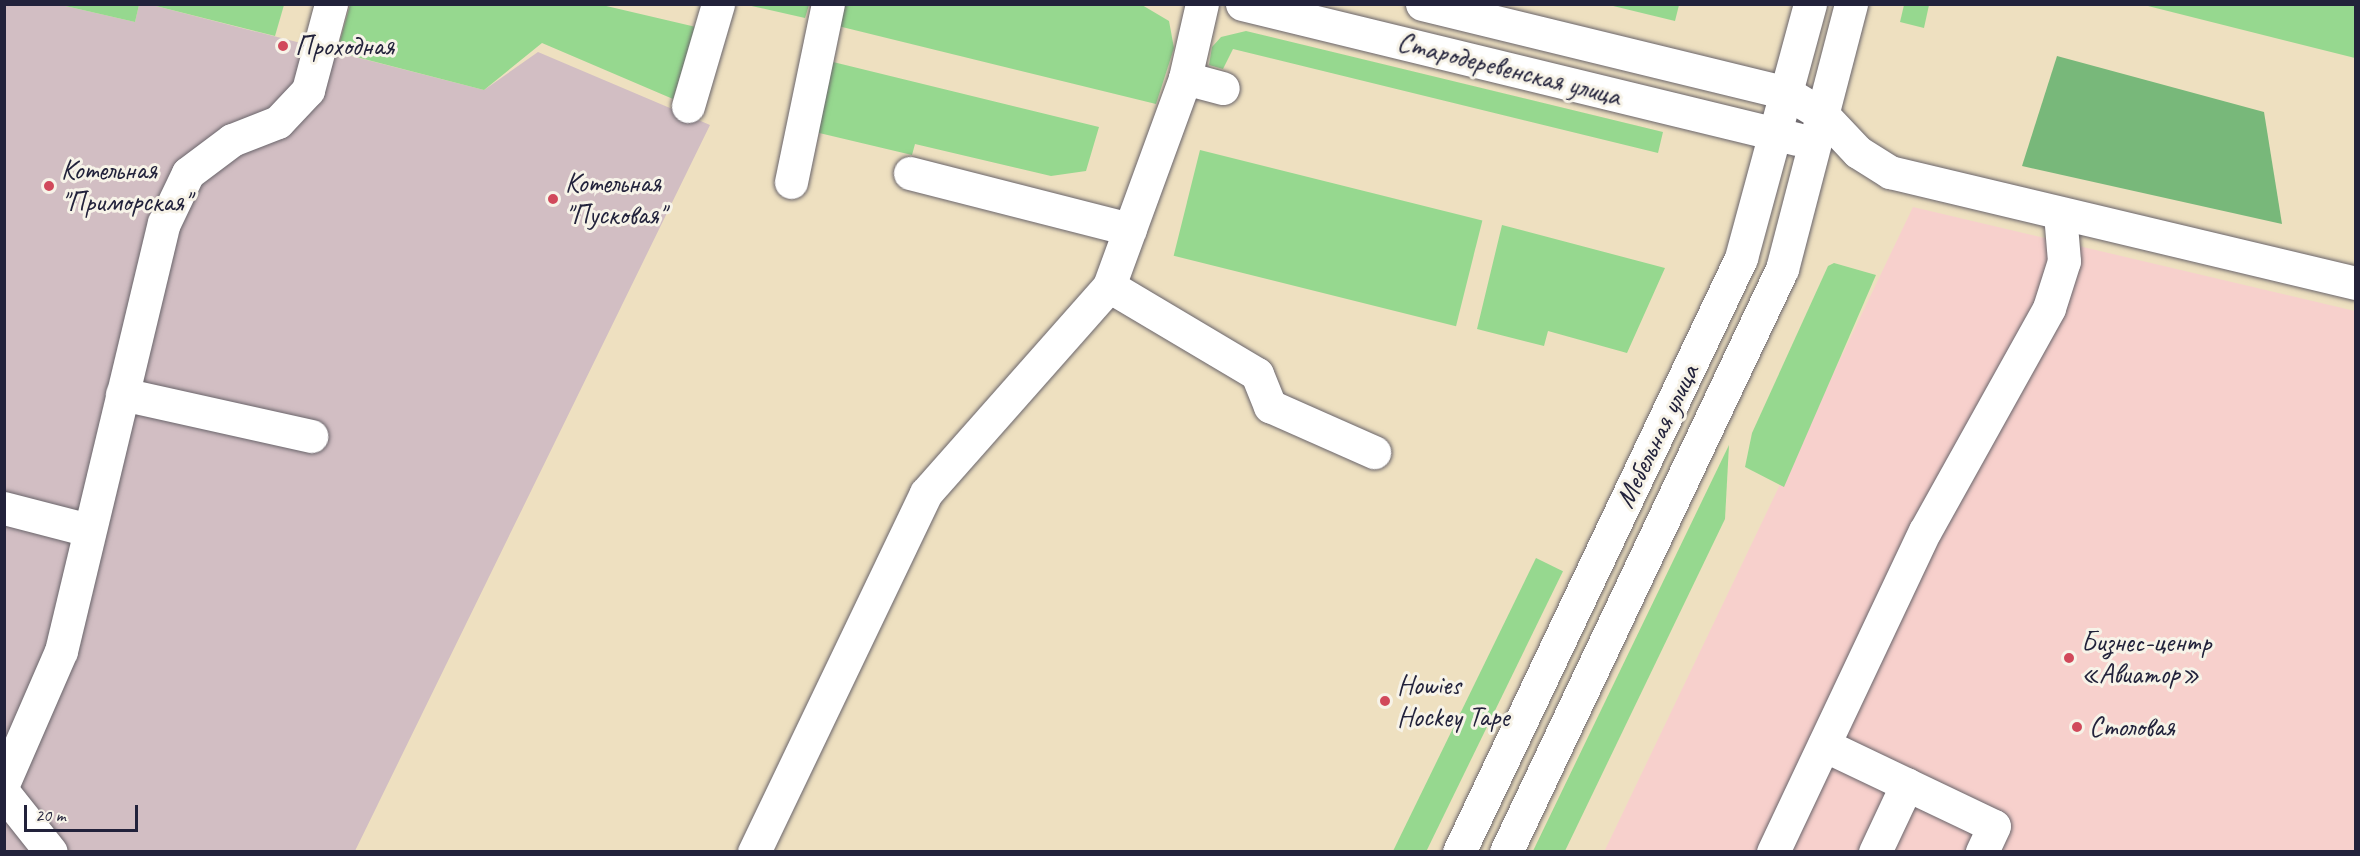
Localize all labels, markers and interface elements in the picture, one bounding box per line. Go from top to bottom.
street label: Стародеревенская улица [1393,25,1625,113]
place label: Проходная [295,29,394,63]
marker: Проходная [276,39,290,53]
place label: Котельная "Приморская" [61,153,190,219]
place label: Котельная "Пусковая" [565,166,665,232]
marker: Котельная "Приморская" [42,179,56,193]
marker: Котельная "Пусковая" [546,192,560,206]
street label: Мебельная улица [1607,358,1707,514]
place label: Бизнес-центр «Авиатор» [2081,625,2211,691]
marker: Бизнес-центр «Авиатор» [2062,651,2076,665]
place label: Howies Hockey Tape [1397,668,1510,734]
marker: Howies Hockey Tape [1378,694,1392,708]
place label: Столовая [2089,710,2175,744]
marker: Столовая [2070,720,2084,734]
scale bar [27,793,141,831]
text: 20 m [35,804,66,826]

